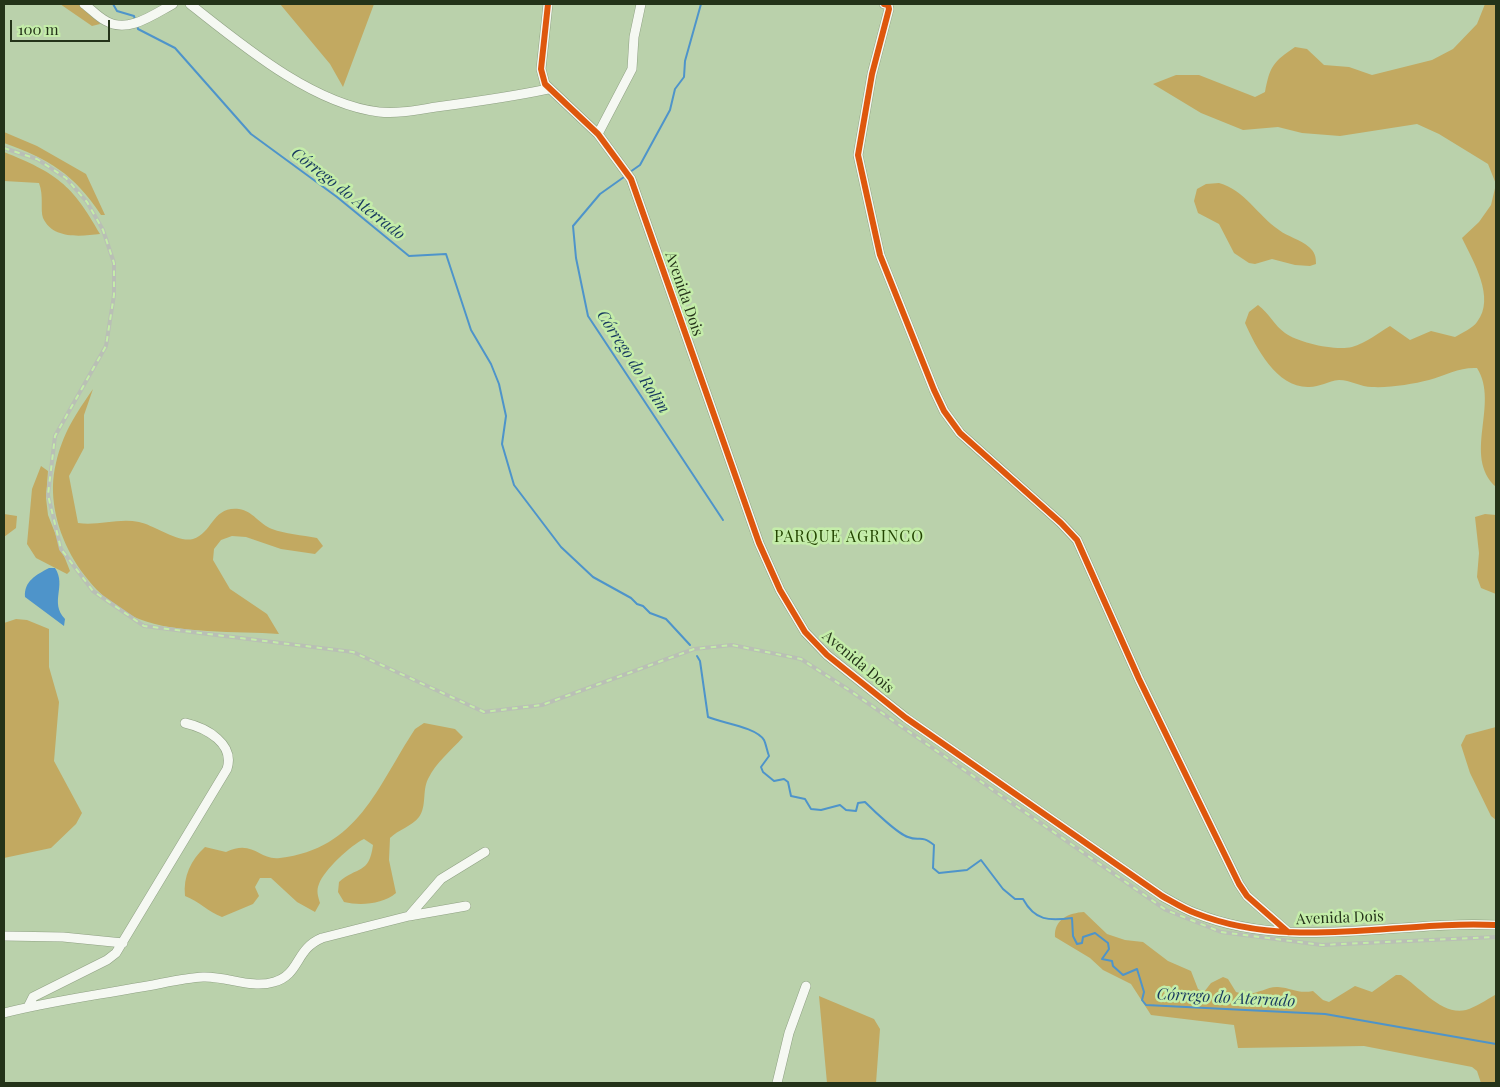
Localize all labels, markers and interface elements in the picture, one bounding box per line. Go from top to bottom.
scale bar [12,10,112,42]
text: 100 m [18,19,59,39]
water label: Córrego do Aterrado [287,144,409,244]
street label: Avenida Dois [661,250,707,338]
water label: Córrego do Rolim [593,307,673,417]
district label: PARQUE AGRINCO [772,527,926,547]
street label: Avenida Dois [819,627,897,697]
street label: Avenida Dois [1296,907,1384,929]
water label: Córrego do Aterrado [1156,985,1296,1011]

